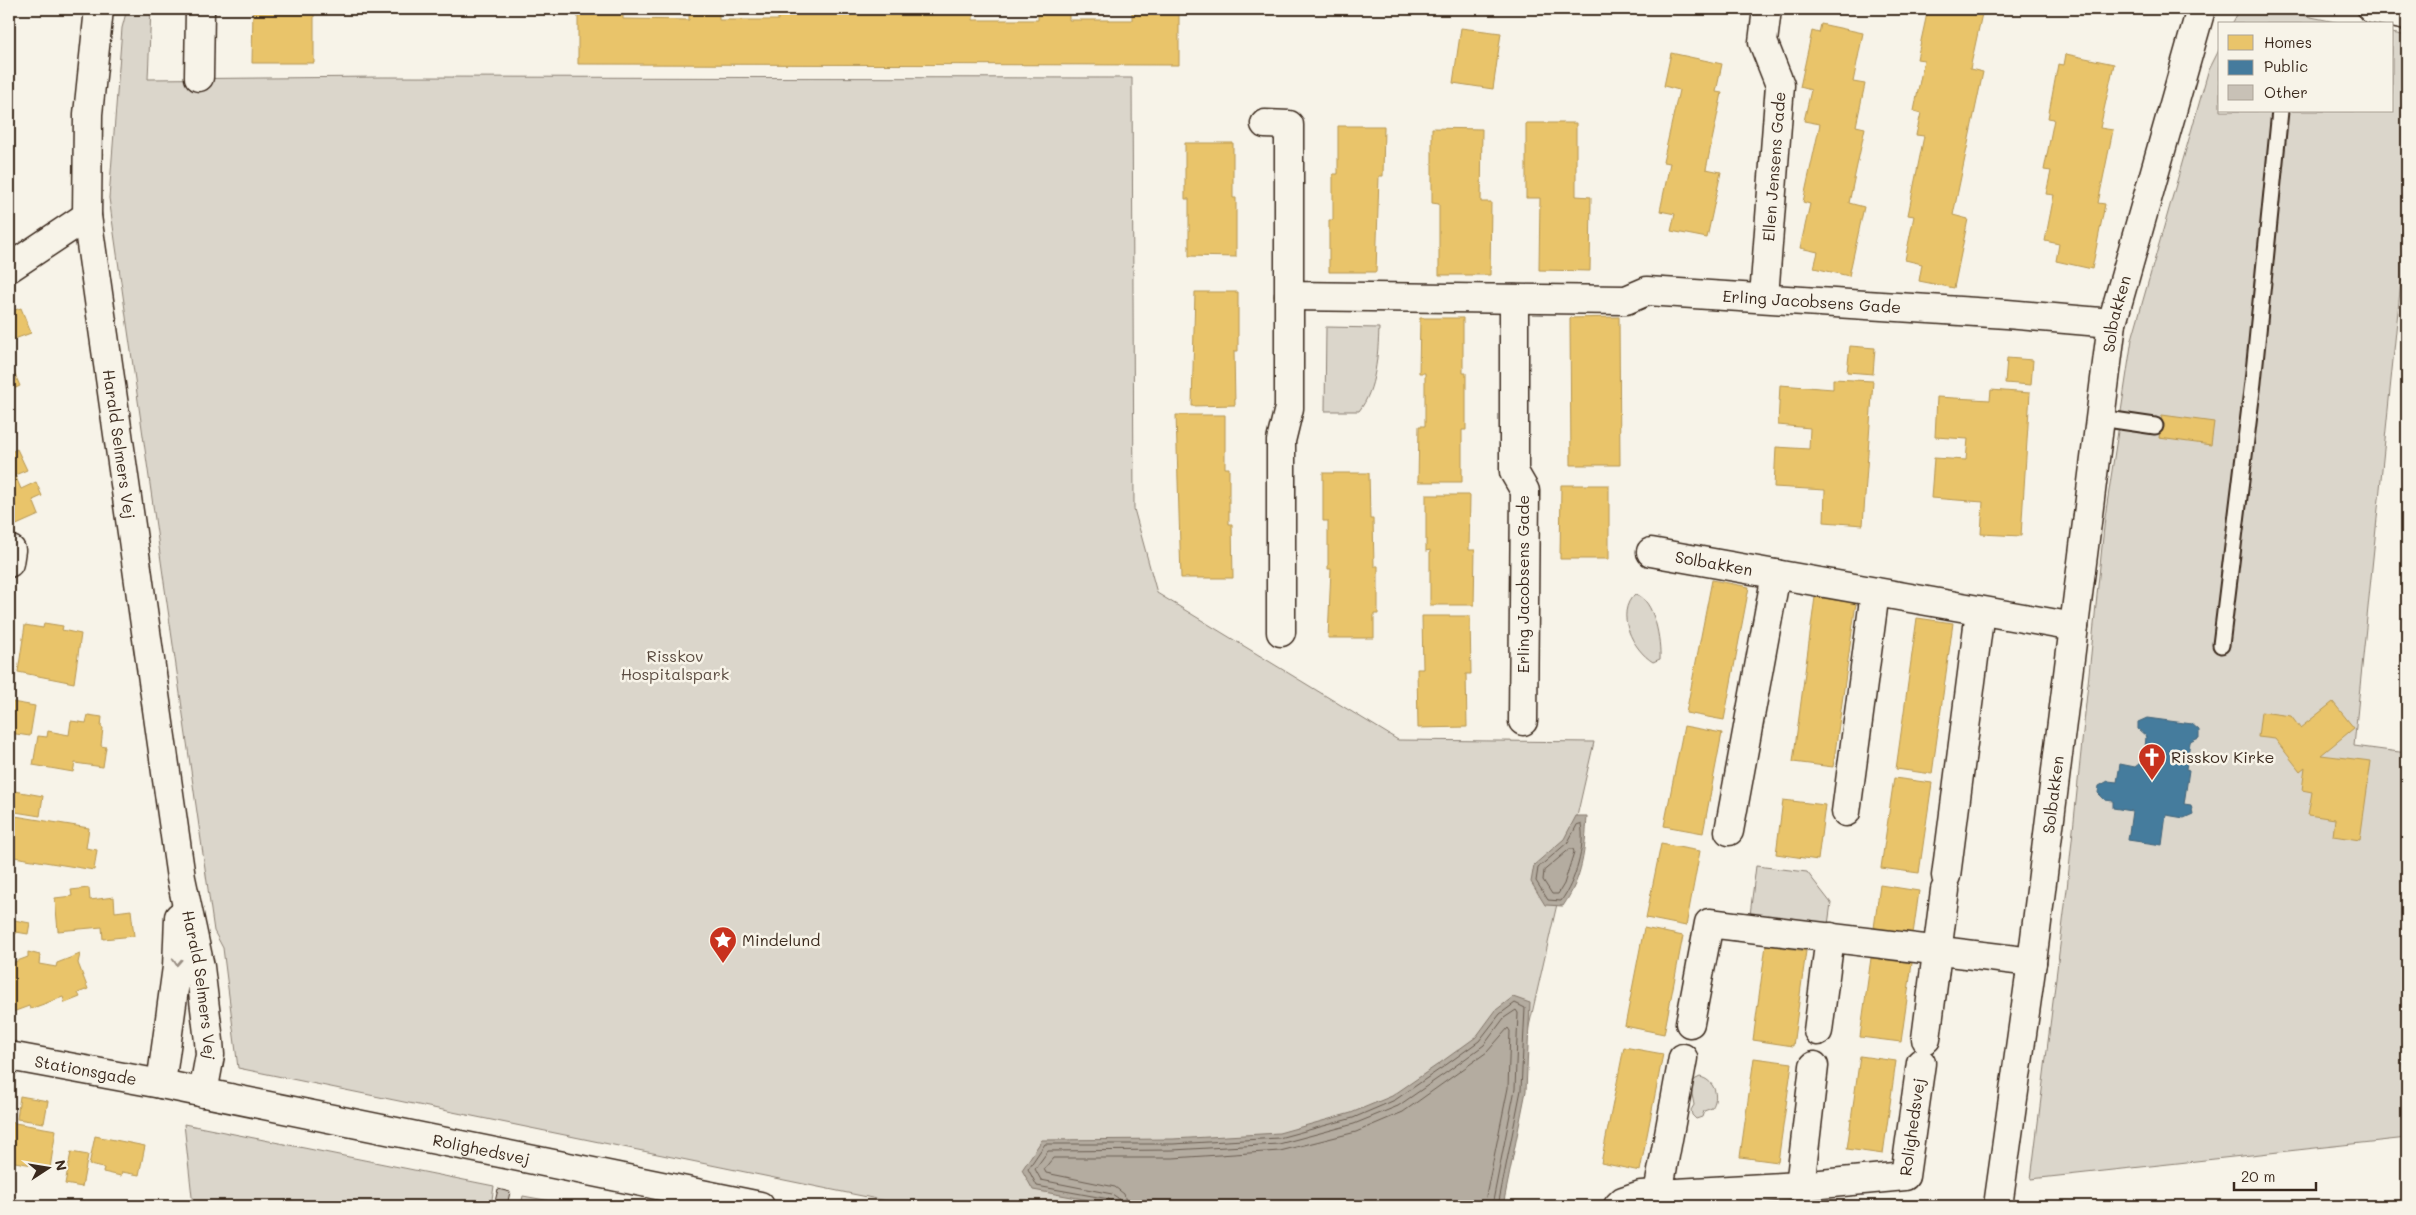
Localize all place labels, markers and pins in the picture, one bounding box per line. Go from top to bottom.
church icon: Risskov Kirke [2137,742,2167,781]
place label: Risskov Kirke [2171,746,2274,767]
place icon: Mindelund [708,925,738,964]
place label: Mindelund [742,929,820,950]

